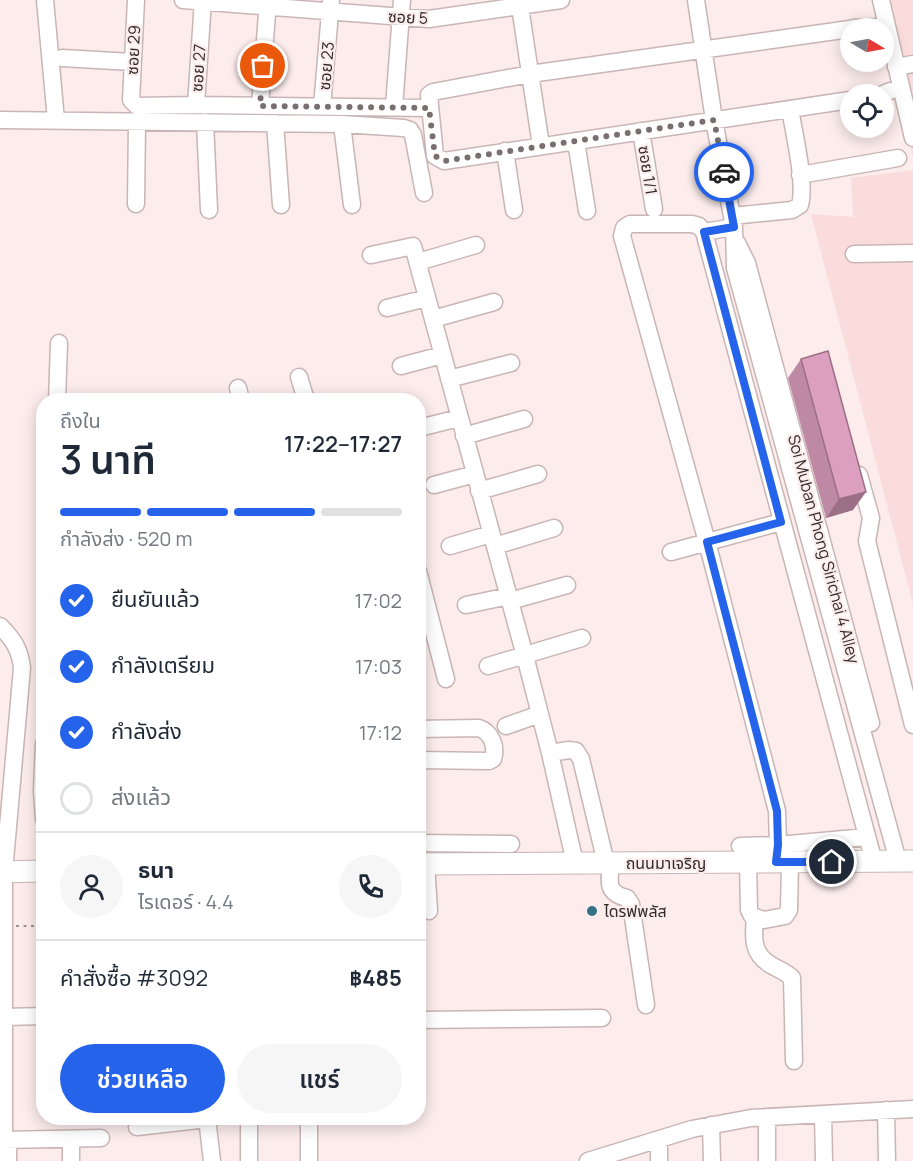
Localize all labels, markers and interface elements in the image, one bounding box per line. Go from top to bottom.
street label: ซอย 5 [387,5,429,29]
north arrow [840,18,894,72]
map controls [840,18,894,138]
street label: ซอย 29 [121,25,145,75]
pin [237,40,288,91]
street label: ซอย 23 [313,41,339,91]
street label: ซอย 27 [185,43,211,93]
icon: bag [246,49,279,82]
button: locate [840,84,894,138]
courier [694,142,754,202]
street label: ซอย 1/1 [633,144,663,196]
icon: car [708,156,741,189]
text: ถึงใน [60,407,101,434]
text: 17:22–17:27 [284,429,402,459]
text: 3 นาที [60,432,156,486]
street label: Soi Muban Phong Sirichai 4 Alley [783,432,865,666]
text: กำลังส่ง · 520 m [60,525,193,552]
icon: check [60,584,93,617]
text: ยืนยันแล้ว [111,584,200,614]
text: 17:02 [355,587,402,614]
icon: check [60,650,93,683]
text: กำลังเตรียม [111,650,215,680]
text: 17:03 [355,653,402,680]
icon: check [60,716,93,749]
text: กำลังส่ง [111,716,182,746]
text: 17:12 [359,719,402,746]
text: ส่งแล้ว [111,782,171,812]
pin [806,836,857,887]
icon: home [815,845,848,878]
street label: ถนนมาเจริญ [626,852,706,874]
button: person [60,855,123,918]
text: ธนา [138,855,174,885]
button: phone [339,855,402,918]
text: ไรเดอร์ · 4.4 [138,888,234,915]
place label: ไดรฟพลัส [603,900,667,922]
marker: ไดรฟพลัส [585,904,599,918]
text: คำสั่งซื้อ #3092 [60,963,208,993]
text: ฿485 [349,963,402,993]
button: ช่วยเหลือ [60,1044,225,1113]
button: แชร์ [237,1044,402,1113]

